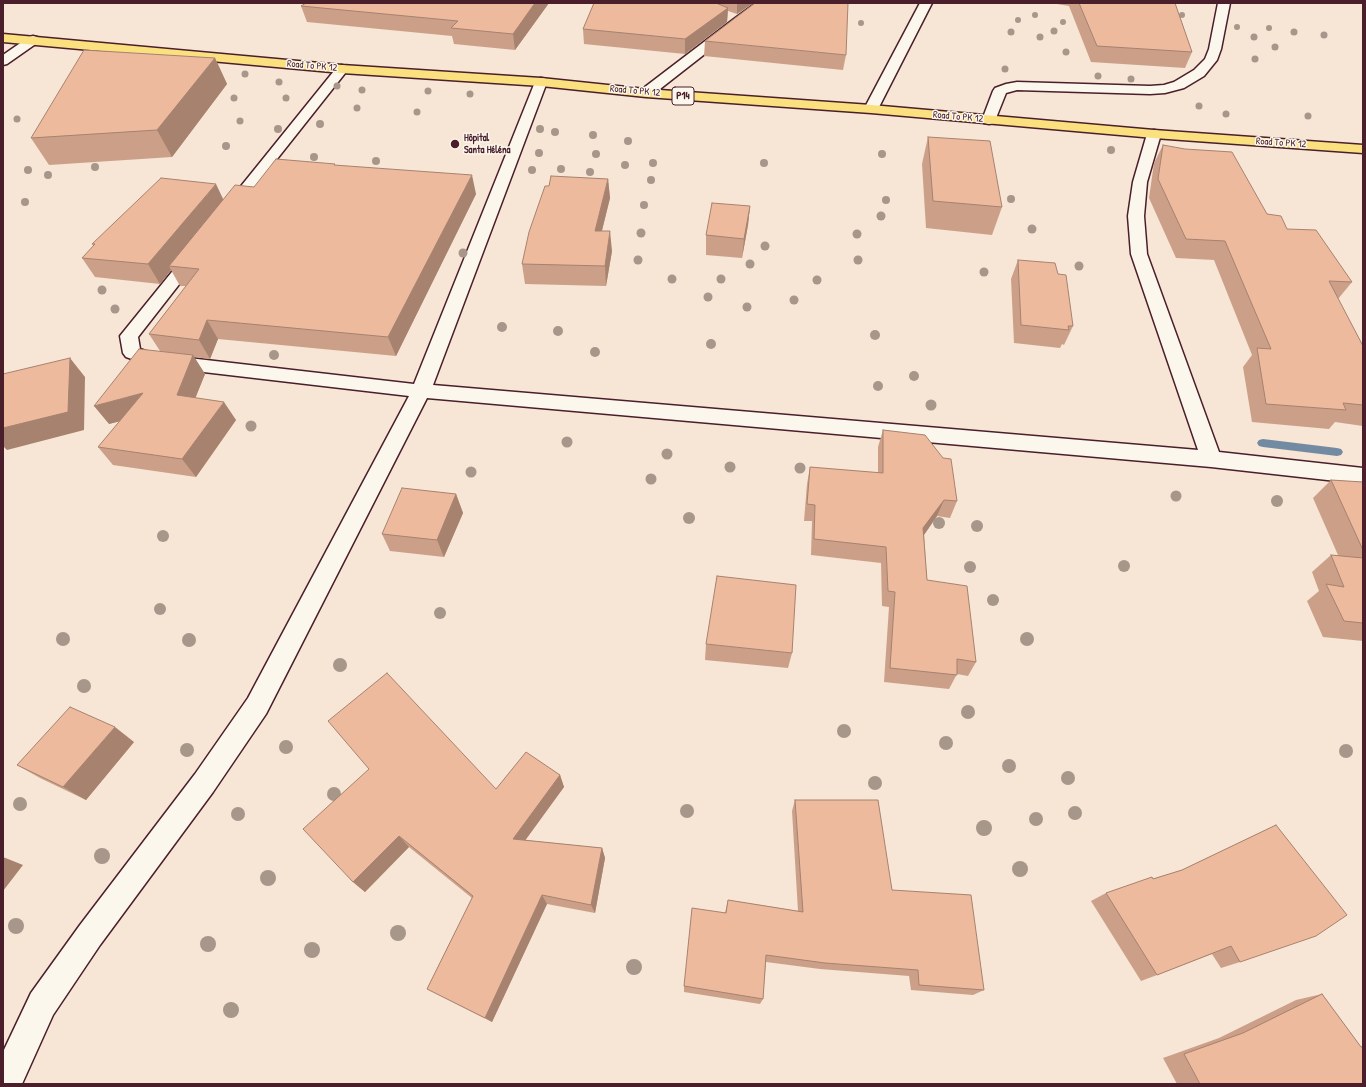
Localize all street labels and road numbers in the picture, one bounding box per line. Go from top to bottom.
street label: Road To PK 12 [286,58,338,74]
street label: Road To PK 12 [609,83,661,99]
road number: P14 [672,87,694,105]
street label: Road To PK 12 [932,109,984,125]
street label: Road To PK 12 [1255,135,1307,151]

